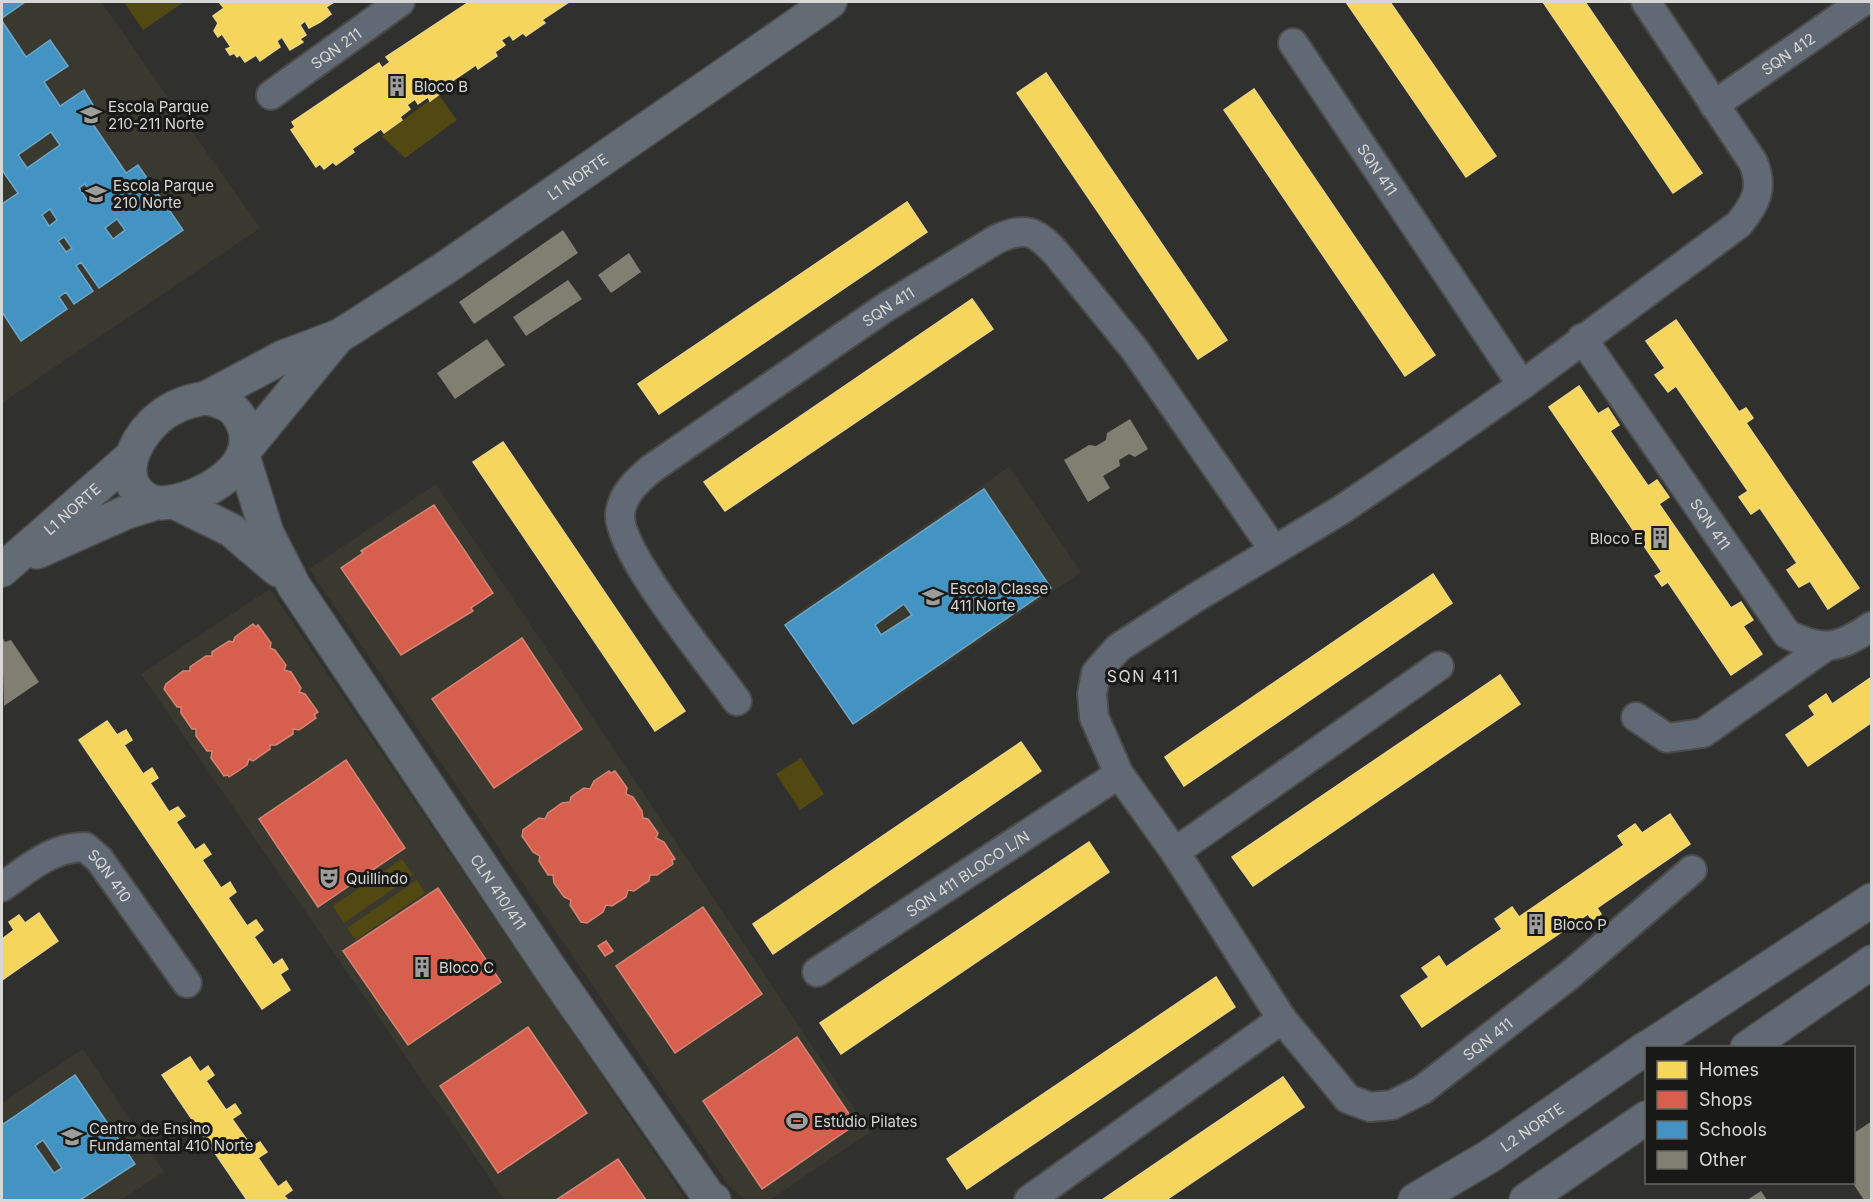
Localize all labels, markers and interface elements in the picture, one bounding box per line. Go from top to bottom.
street label: SQN 211 [307,24,365,73]
street label: SQN 412 [1757,28,1818,79]
building icon: Bloco B [385,74,409,98]
place label: Bloco B [414,77,468,96]
place label: Escola Parque 210-211 Norte [108,97,209,133]
school or university icon: Escola Parque 210-211 Norte [79,103,103,127]
street label: SQN 411 [1353,140,1402,199]
street label: L1 NORTE [544,149,611,204]
place label: Escola Parque 210 Norte [113,176,214,212]
school or university icon: Escola Parque 210 Norte [84,182,108,206]
street label: SQN 411 [858,283,917,330]
street label: L1 NORTE [40,479,104,539]
street label: SQN 411 [1686,494,1735,553]
building icon: Bloco E [1648,526,1672,550]
place label: Bloco E [1590,529,1643,548]
place label: Escola Classe 411 Norte [950,579,1048,615]
school or university icon: Escola Classe 411 Norte [921,585,945,609]
district label: SQN 411 [1107,666,1179,686]
street label: SQN 411 BLOCO L/N [902,826,1033,921]
street label: SQN 410 [84,845,136,906]
street label: CLN 410/411 [467,850,531,933]
theatre icon: Quillindo [317,866,341,890]
place label: Quillindo [346,869,408,888]
building icon: Bloco P [1524,912,1548,936]
place label: Bloco P [1553,915,1607,934]
building icon: Bloco C [410,955,434,979]
place label: Bloco C [439,958,494,977]
street label: SQN 411 [1459,1014,1516,1064]
legend [1645,1046,1855,1184]
text: Homes [1699,1059,1759,1080]
text: Shops [1699,1089,1753,1110]
street label: L2 NORTE [1497,1098,1567,1156]
sports icon: Estúdio Pilates [785,1109,809,1133]
place label: Estúdio Pilates [814,1112,918,1131]
place label: Centro de Ensino Fundamental 410 Norte [89,1119,254,1155]
text: Schools [1699,1119,1767,1140]
school or university icon: Centro de Ensino Fundamental 410 Norte [60,1125,84,1149]
text: Other [1699,1149,1747,1170]

